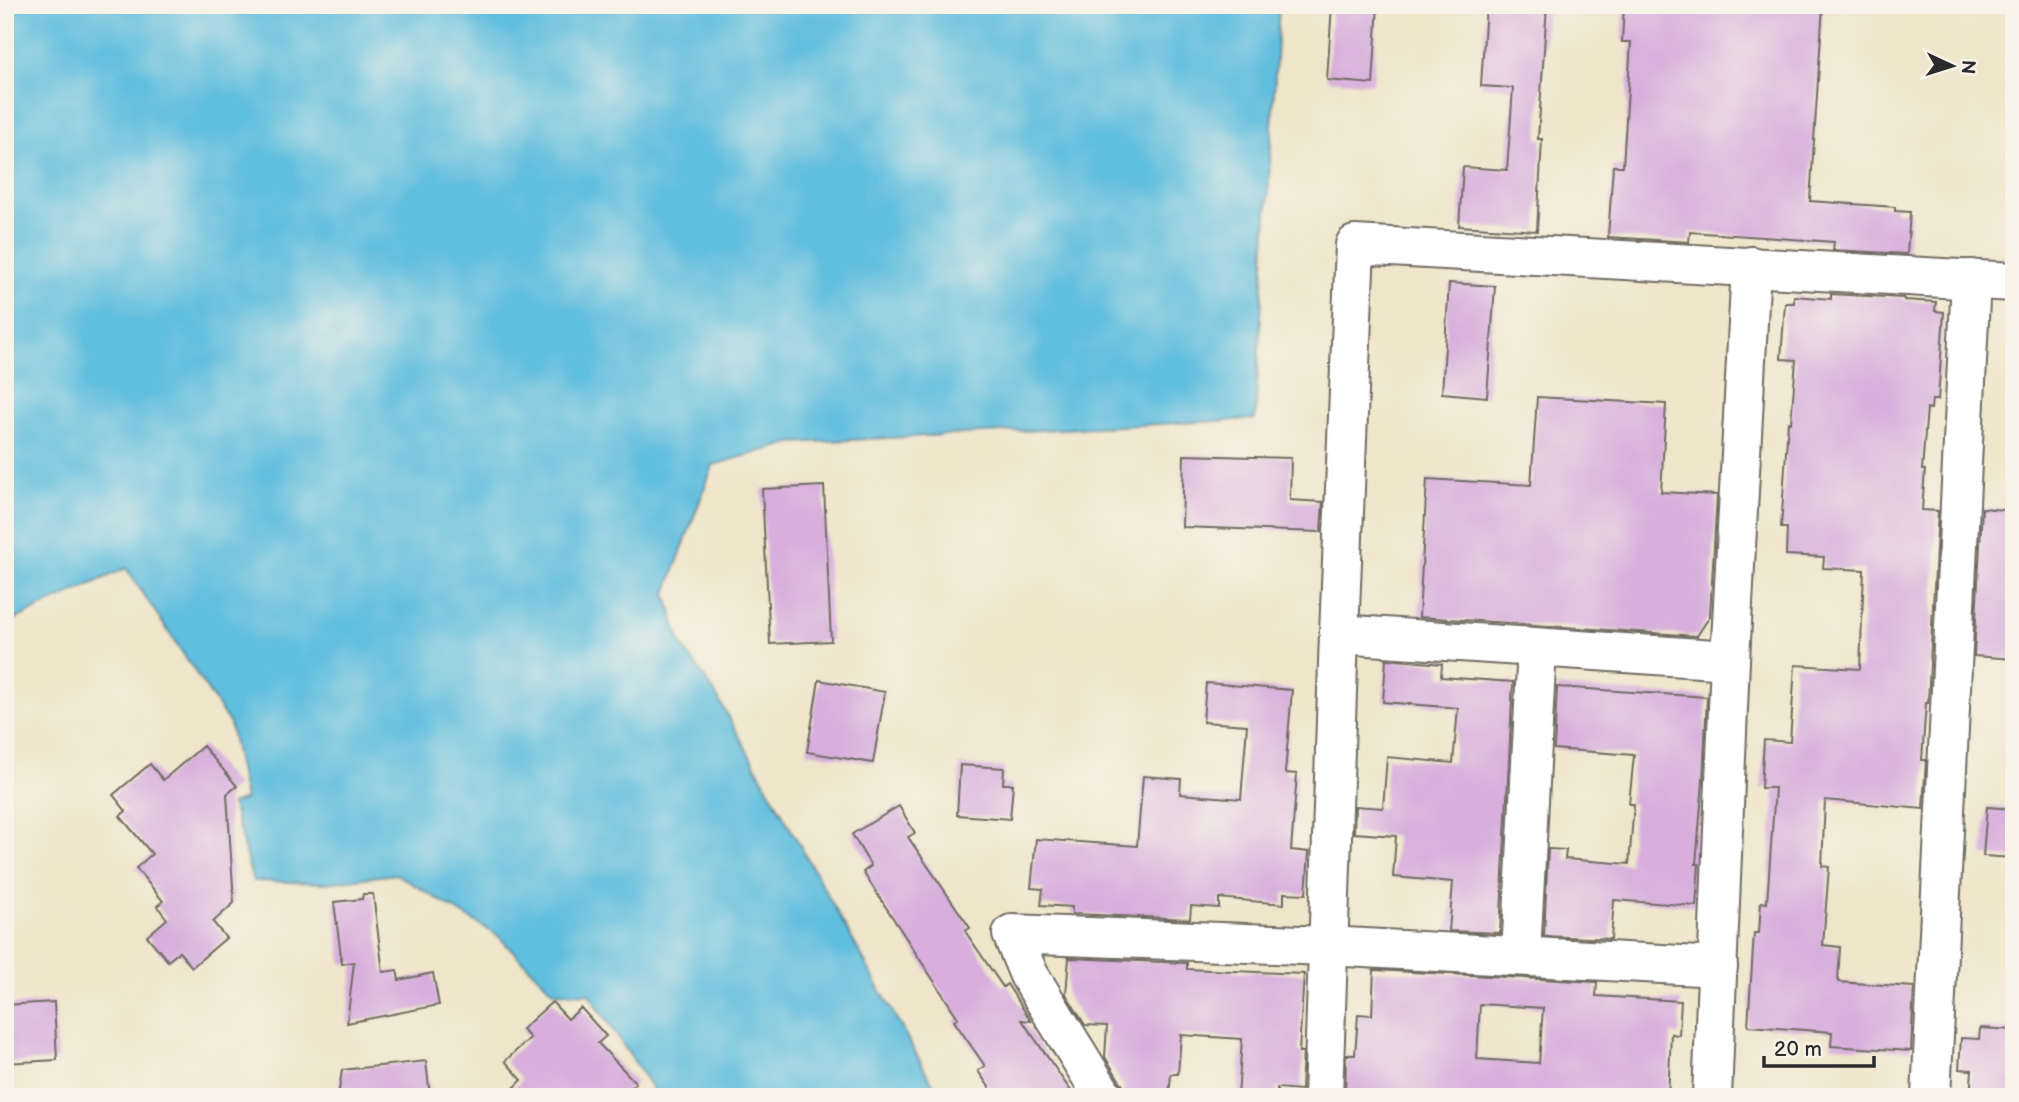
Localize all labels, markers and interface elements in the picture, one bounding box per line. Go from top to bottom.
north arrow [1918,32,1988,102]
text: N [1955,59,1979,75]
scale bar [1764,1025,1874,1069]
text: 20 m [1774,1037,1822,1062]

